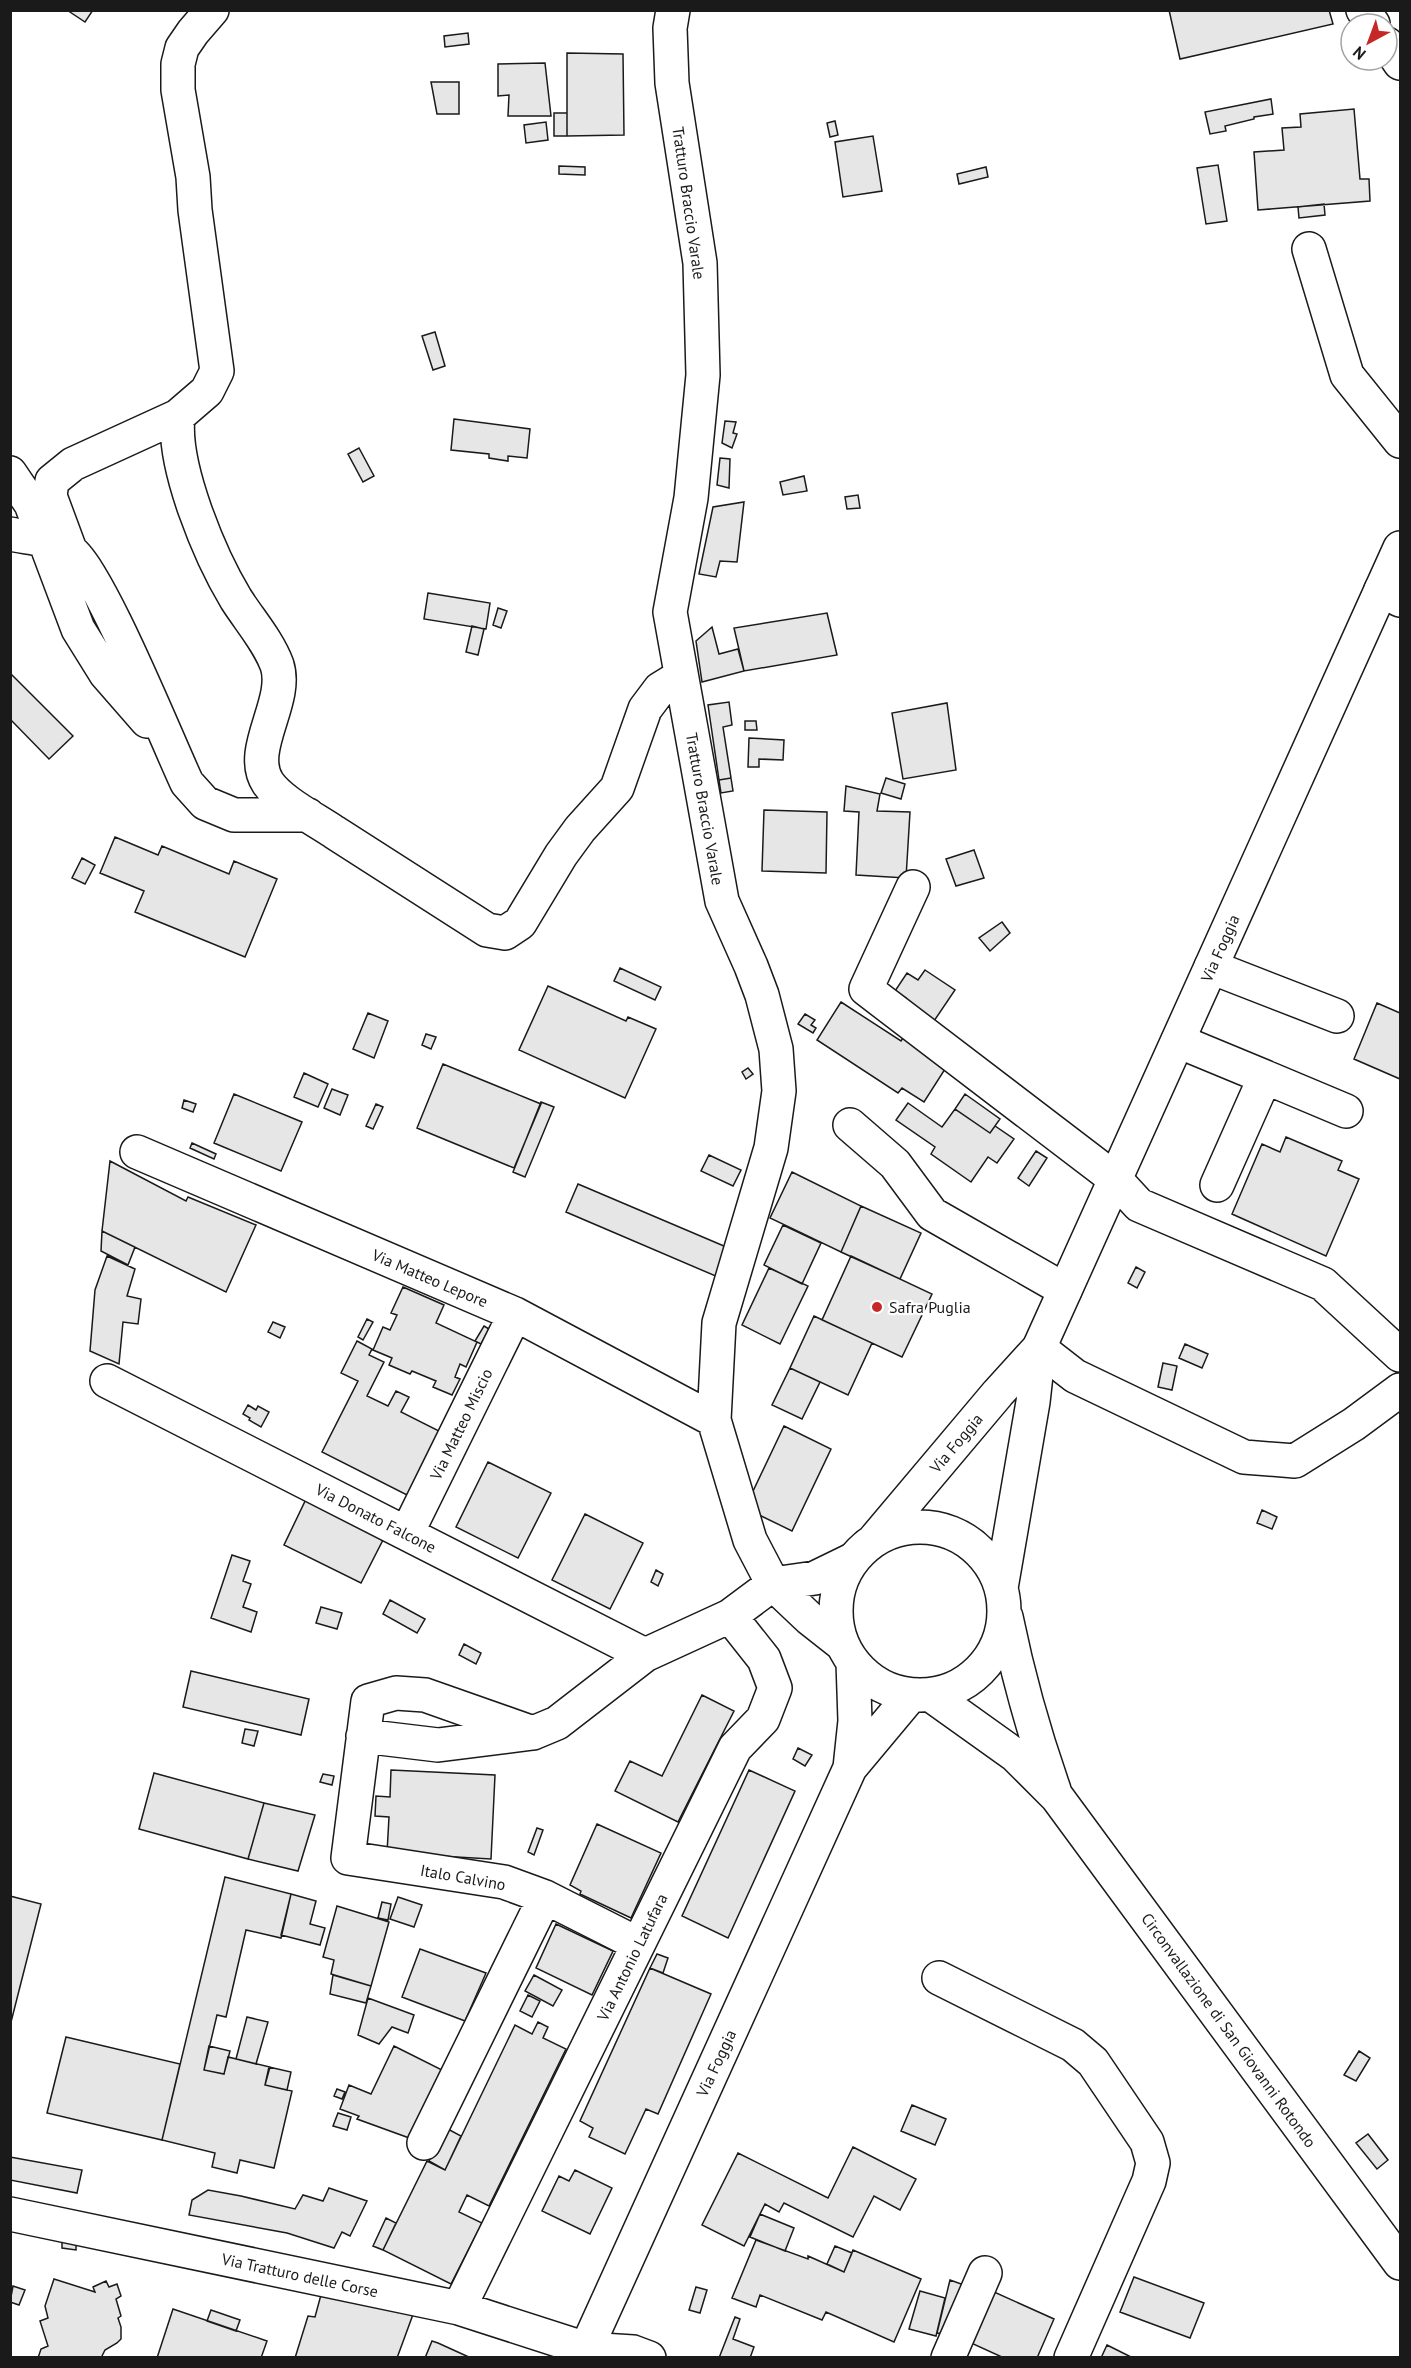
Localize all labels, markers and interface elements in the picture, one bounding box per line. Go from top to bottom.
north arrow [1339,12,1399,72]
text: N [1349,42,1370,64]
street label: Tratturo Braccio Varale [668,125,710,281]
street label: Tratturo Braccio Varale [682,731,728,887]
street label: Via Foggia [1196,911,1244,986]
street label: Via Matteo Lepore [368,1244,491,1311]
place label: Safra Puglia [889,1297,971,1317]
marker: Safra Puglia [870,1300,884,1314]
street label: Via Matteo Miscio [425,1365,497,1484]
street label: Via Foggia [925,1409,987,1478]
street label: Via Donato Falcone [311,1479,440,1557]
street label: Italo Calvino [419,1860,507,1894]
street label: Via Antonio Latufara [592,1890,672,2025]
street label: Circonvallazione di San Giovanni Rotondo [1137,1909,1321,2151]
street label: Via Foggia [691,2026,740,2101]
street label: Via Tratturo delle Corse [219,2248,380,2301]

